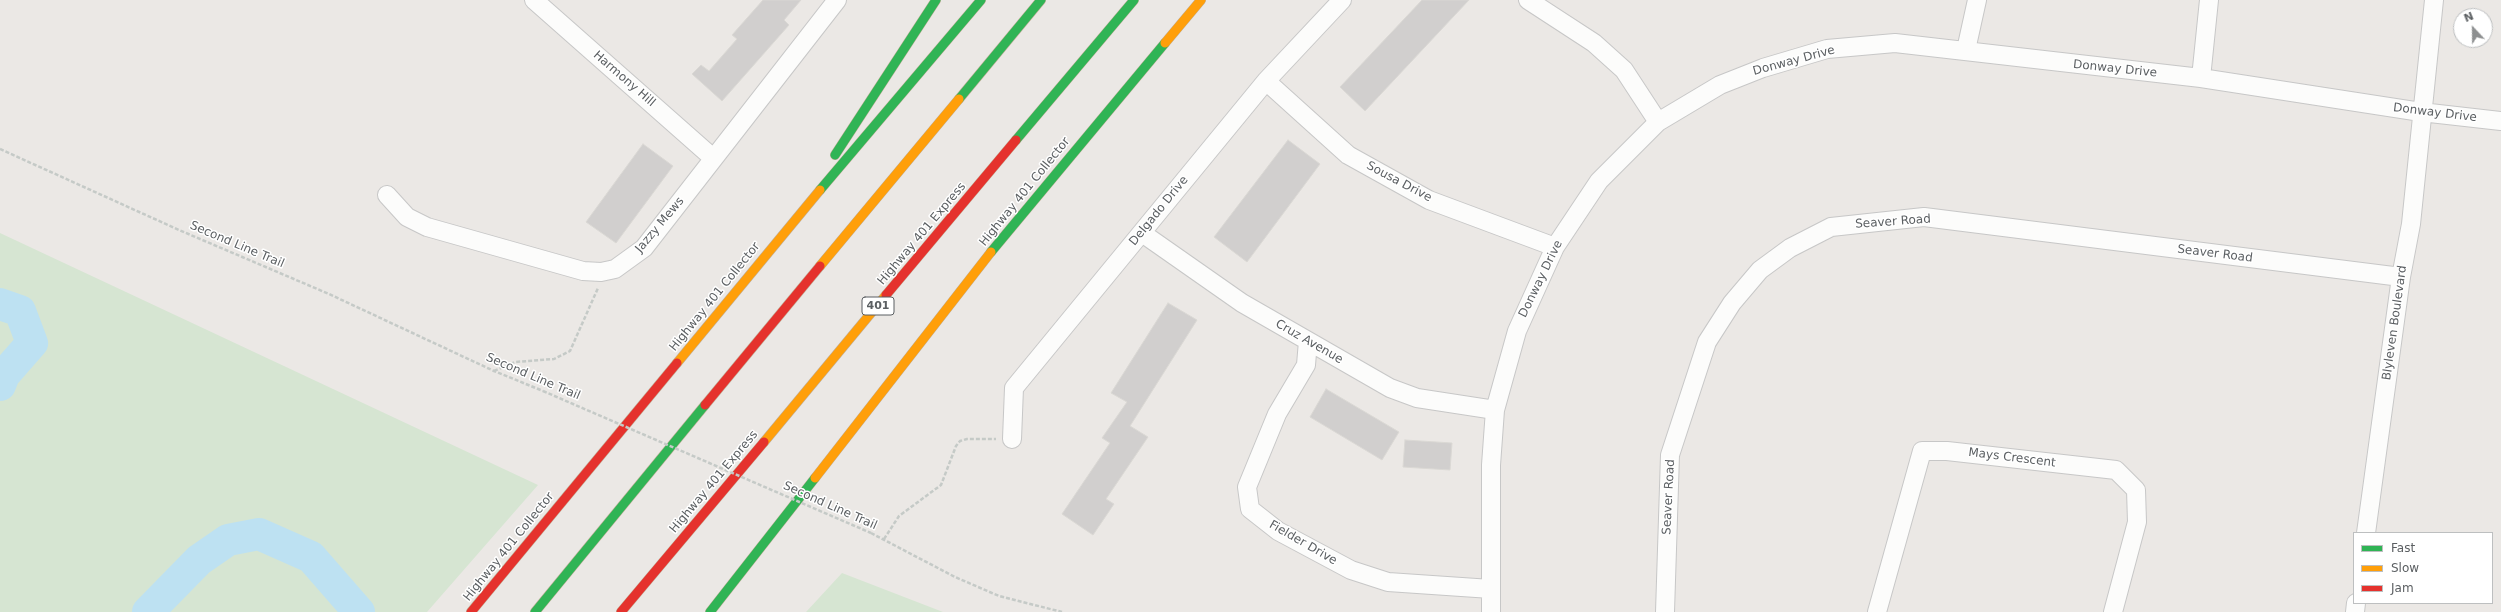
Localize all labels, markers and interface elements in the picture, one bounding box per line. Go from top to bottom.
north arrow [2453,8,2493,48]
text: N [2462,10,2475,25]
street label: Donway Drive [1751,43,1837,79]
street label: Harmony Hill [590,48,658,110]
street label: Donway Drive [2072,57,2158,81]
street label: Donway Drive [2392,101,2478,125]
street label: Highway 401 Collector [977,135,1073,249]
street label: Sousa Drive [1364,159,1434,205]
street label: Delgado Drive [1126,173,1192,249]
street label: Highway 401 Express [875,180,969,288]
street label: Jazzy Mews [633,194,687,256]
street label: Seaver Road [1855,212,1931,232]
street label: Second Line Trail [188,219,286,271]
street label: Donway Drive [1516,238,1566,320]
street label: Highway 401 Collector [667,240,763,354]
street label: Seaver Road [2177,242,2253,266]
street label: Blyleven Boulevard [2380,265,2410,381]
road number: 401 [862,297,894,315]
street label: Cruz Avenue [1273,317,1345,367]
street label: Second Line Trail [484,351,582,403]
street label: Highway 401 Express [667,428,761,536]
street label: Mays Crescent [1968,446,2056,470]
street label: Seaver Road [1660,459,1678,535]
street label: Second Line Trail [781,479,879,533]
street label: Highway 401 Collector [461,490,557,604]
street label: Fielder Drive [1267,518,1339,568]
legend [2353,532,2493,604]
text: Fast [2391,541,2415,555]
text: Slow [2391,561,2419,575]
text: Jam [2391,581,2414,595]

